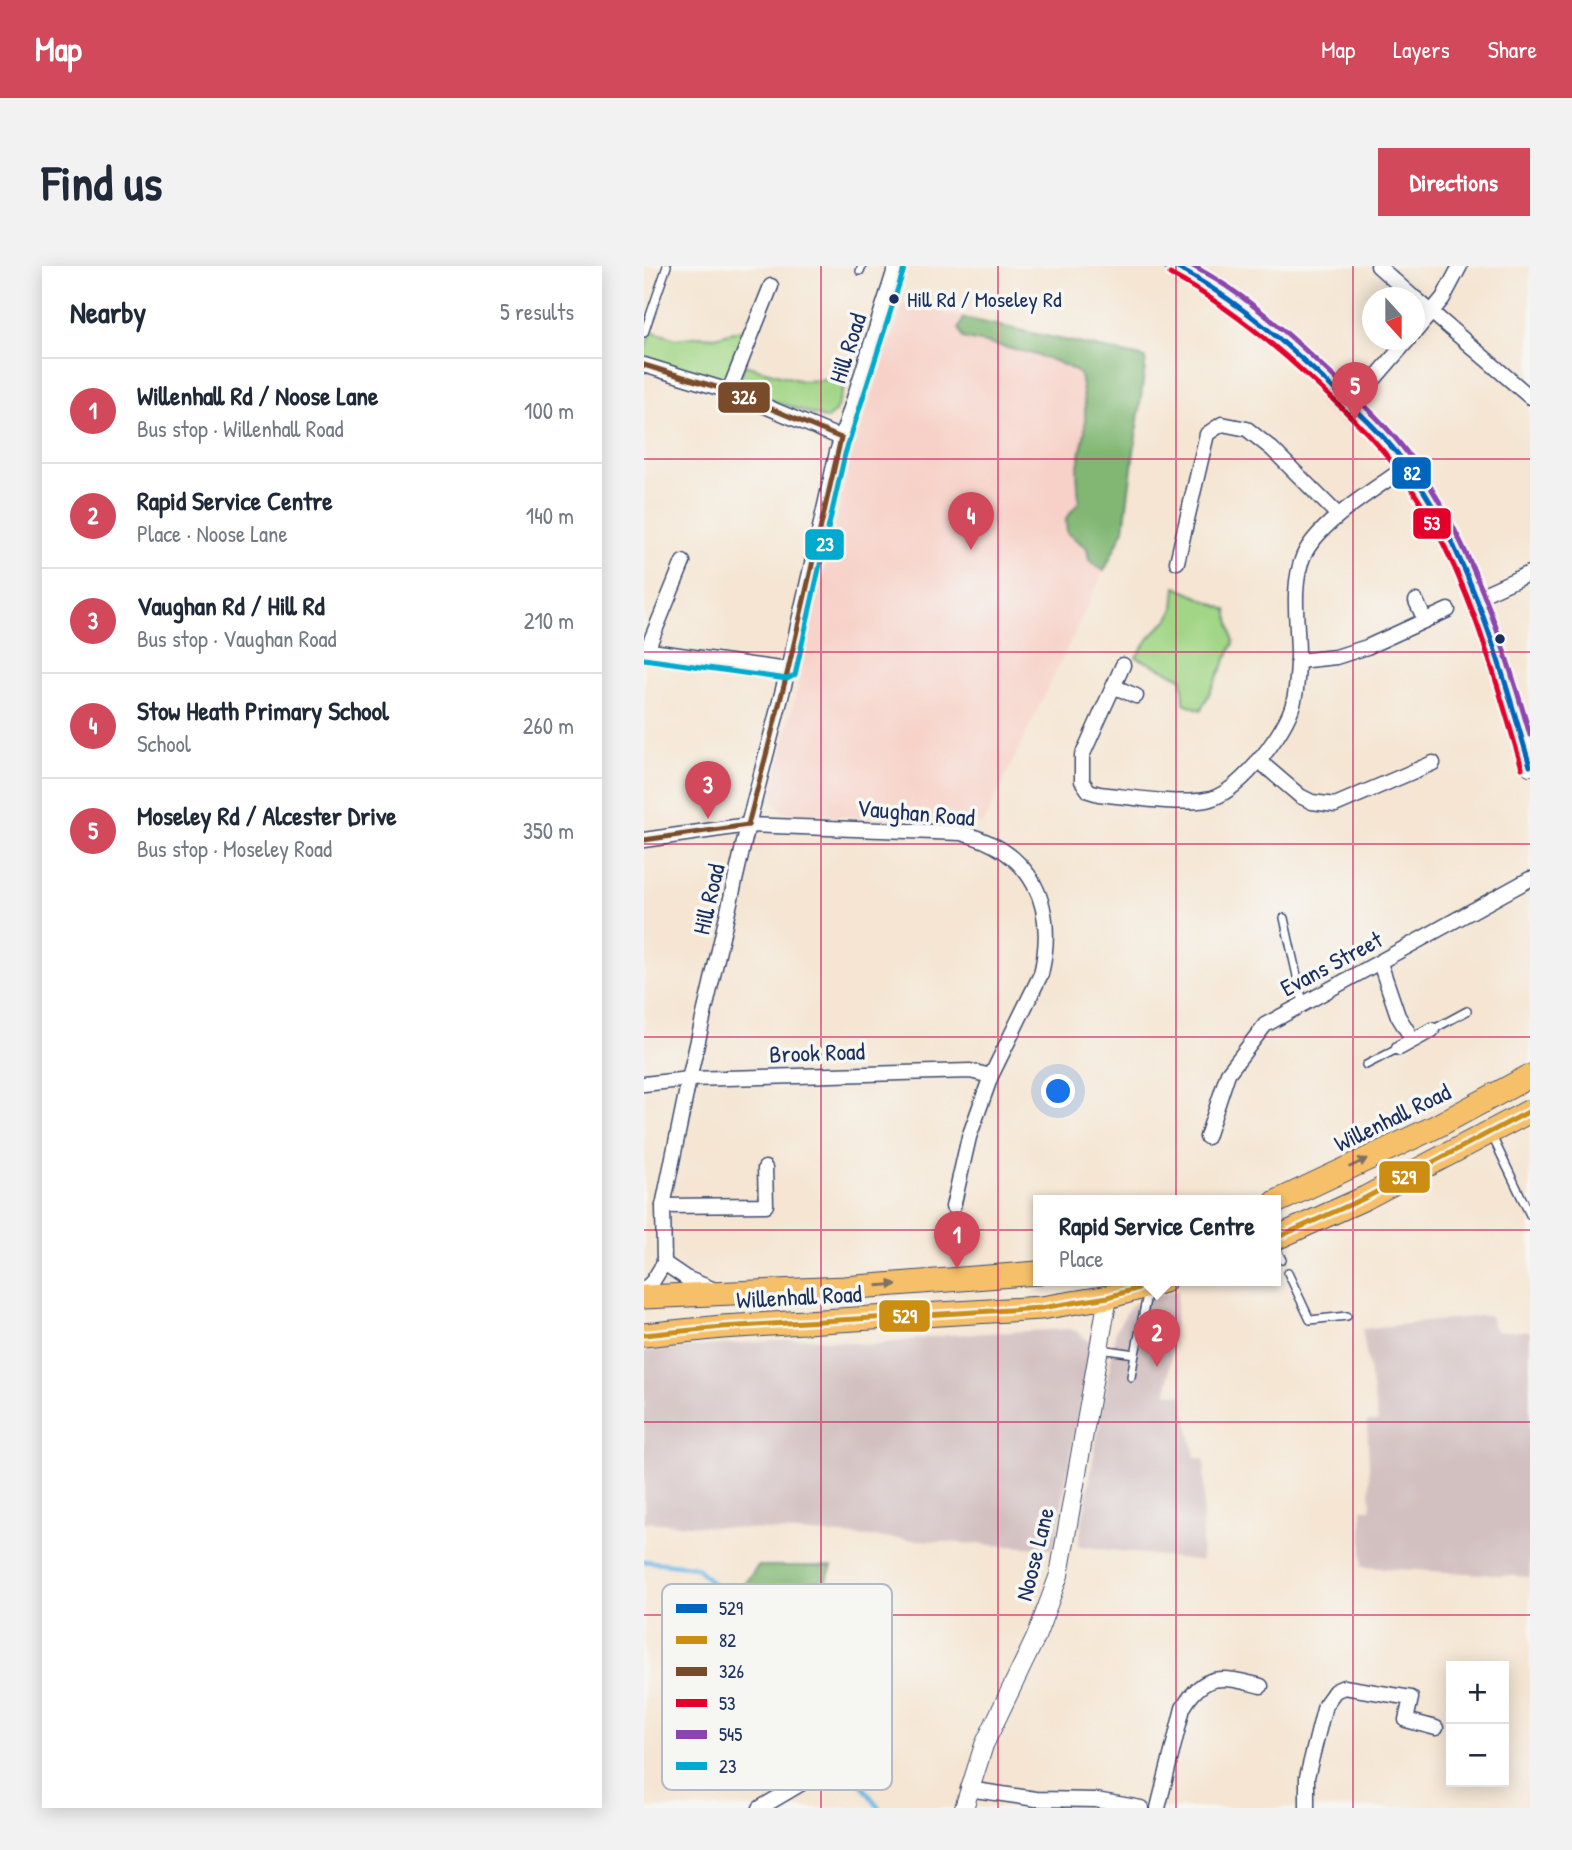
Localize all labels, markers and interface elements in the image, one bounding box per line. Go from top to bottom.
text: Map [35,27,82,71]
text: Map [1321,33,1355,65]
text: Layers [1393,33,1450,65]
text: Share [1488,33,1537,65]
button: Directions [1378,148,1530,216]
text: Find us [42,149,162,215]
place label: Hill Rd / Moseley Rd [907,284,1062,314]
north arrow [1362,287,1425,350]
text: Nearby [70,292,146,332]
marker: Hill Rd / Moseley Rd [887,292,901,306]
text: 5 results [500,296,574,327]
street label: Hill Road [821,309,873,387]
pin: 5 [1332,362,1378,420]
text: Willenhall Rd / Noose Lane [137,378,378,413]
line badge: 326 [717,381,771,414]
text: 326 [732,384,757,410]
text: 1 [89,395,97,426]
text: 100 m [524,395,574,426]
text: Bus stop · Willenhall Road [137,413,343,444]
line badge: 82 [1391,456,1432,490]
text: 82 [1403,460,1421,486]
text: Rapid Service Centre [137,483,333,518]
pin: 4 [948,492,994,550]
text: 2 [88,500,98,531]
text: 140 m [526,500,574,531]
line badge: 53 [1412,507,1452,540]
text: 53 [1424,510,1441,536]
text: Place · Noose Lane [137,518,288,549]
line badge: 23 [804,528,845,561]
text: 23 [816,531,834,557]
text: Vaughan Rd / Hill Rd [137,588,325,623]
text: 3 [88,605,98,636]
text: 210 m [524,605,574,636]
text: Bus stop · Vaughan Road [137,623,337,654]
unlabelled marker [1493,632,1507,646]
text: Stow Heath Primary School [137,693,389,728]
text: 4 [89,710,97,741]
text: 260 m [523,710,574,741]
text: School [137,728,191,759]
pin: 3 [685,761,731,819]
street label: Vaughan Road [856,791,976,833]
text: Moseley Rd / Alcester Drive [137,798,397,833]
text: 5 [88,815,98,846]
text: 350 m [523,815,574,846]
text: Bus stop · Moseley Road [137,833,332,864]
street label: Hill Road [684,860,732,938]
street label: Evans Street [1274,922,1388,1003]
street label: Brook Road [769,1034,865,1070]
your location [1041,1074,1075,1108]
street label: Willenhall Road [1329,1075,1455,1159]
one-way arrow [1348,1157,1368,1169]
line badge: 529 [1378,1160,1431,1194]
text: 529 [1392,1164,1416,1190]
popup [1033,1195,1281,1286]
text: Rapid Service Centre [1059,1208,1255,1243]
pin: 1 [934,1211,980,1269]
text: Place [1059,1243,1103,1274]
street label: Willenhall Road [735,1277,863,1315]
one-way arrow [876,1279,898,1290]
line badge: 529 [878,1299,931,1333]
text: 529 [893,1303,917,1329]
pin: 2 [1134,1309,1180,1367]
street label: Noose Lane [1007,1504,1061,1604]
legend [662,1584,892,1790]
text: 529 [719,1595,743,1621]
text: 82 [719,1627,736,1653]
text: 326 [719,1658,744,1684]
map controls [1446,1661,1509,1787]
button: + [1446,1661,1509,1724]
text: 53 [719,1690,736,1716]
text: 545 [719,1721,742,1747]
button: − [1446,1724,1509,1787]
text: 23 [719,1753,736,1779]

